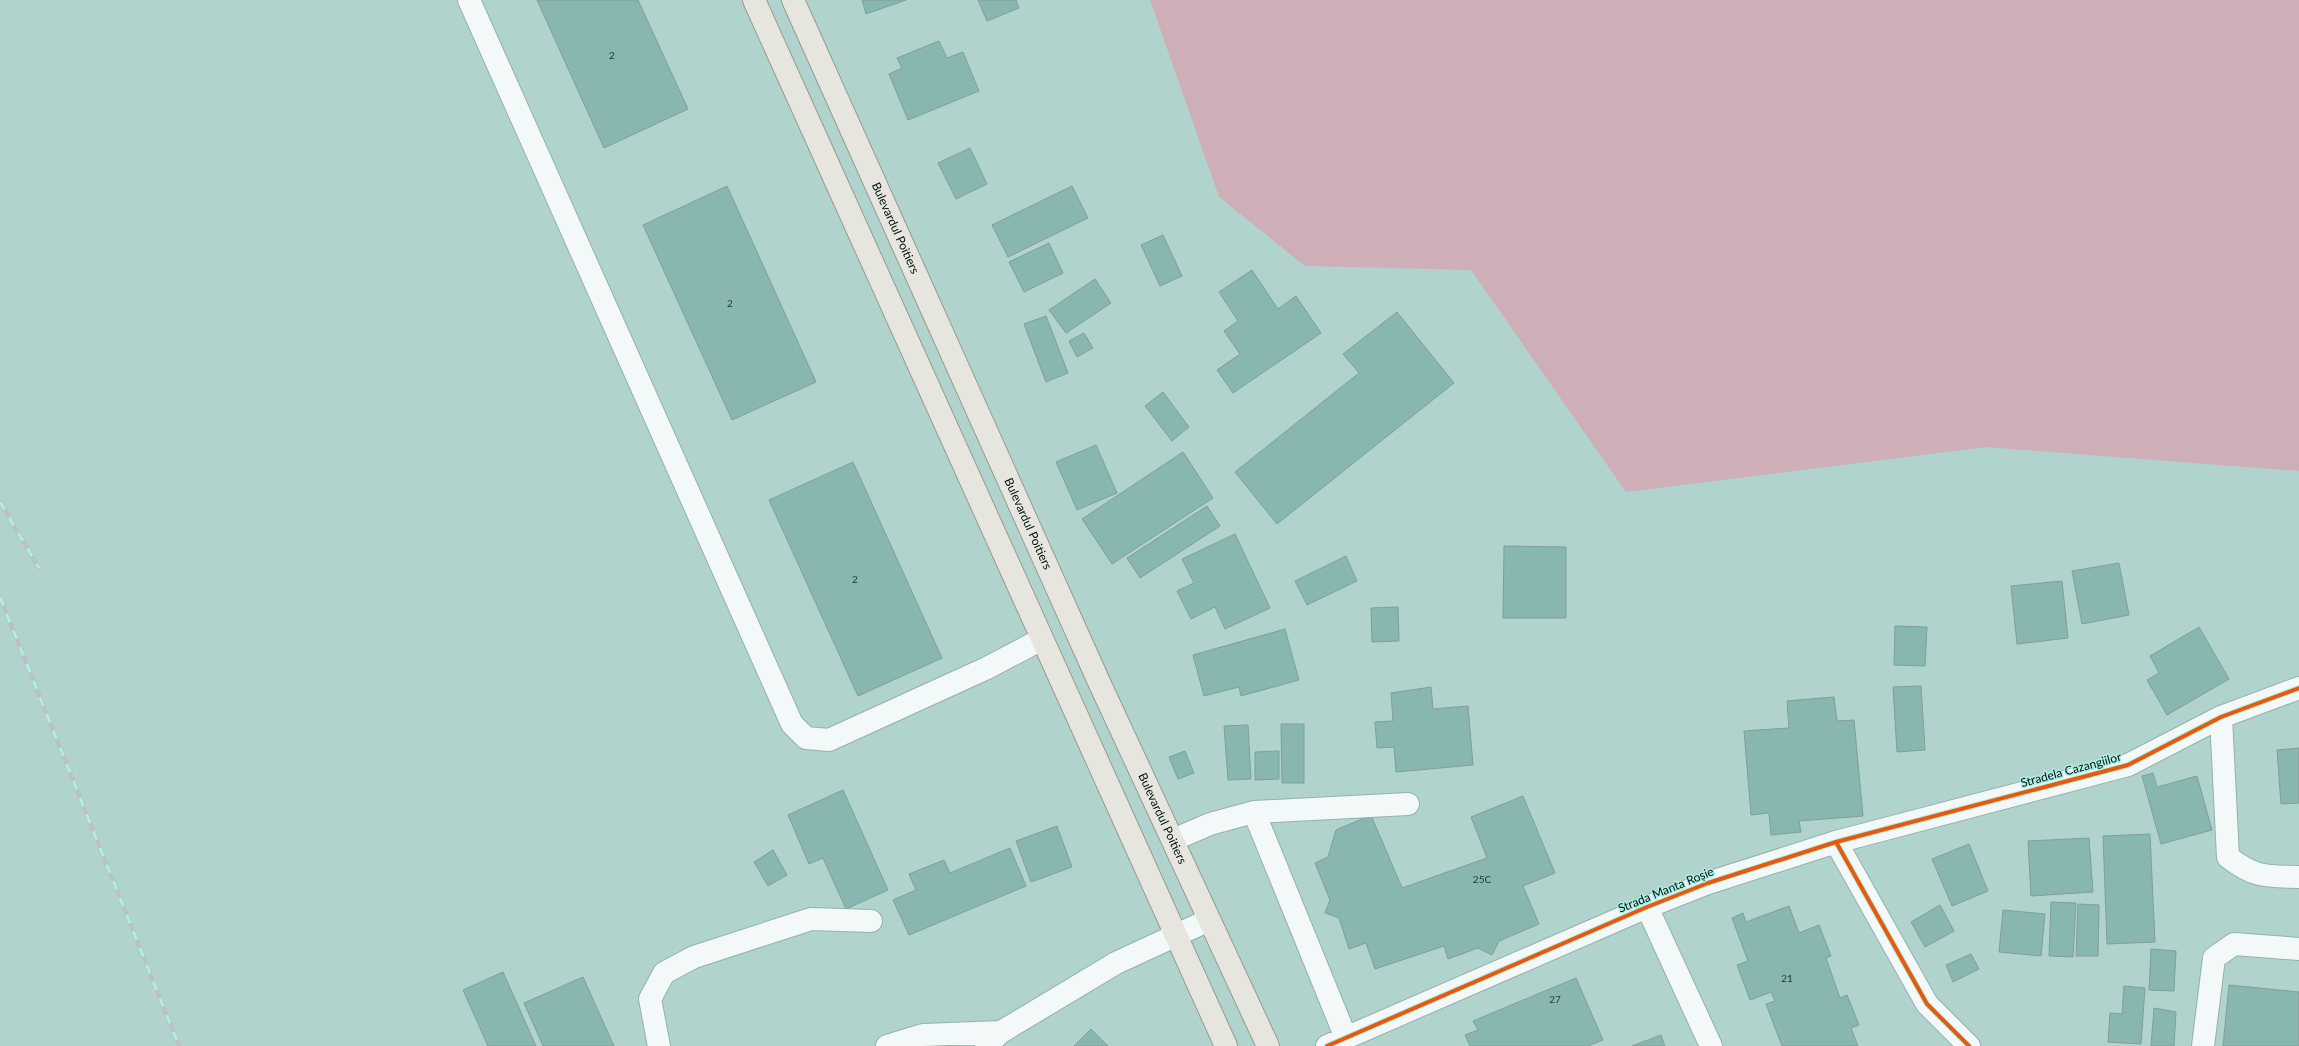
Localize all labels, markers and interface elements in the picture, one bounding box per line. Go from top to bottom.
house number: 2 [609,49,615,61]
street label: Bulevardul Poitiers [869,180,923,276]
house number: 2 [727,297,733,309]
street label: Bulevardul Poitiers [1001,475,1056,572]
house number: 2 [852,573,858,585]
street label: Stradela Cazangiilor [2019,749,2124,790]
street label: Bulevardul Poitiers [1135,770,1190,866]
street label: Strada Manta Roșie [1616,864,1716,916]
house number: 25C [1473,873,1491,885]
house number: 21 [1781,972,1793,984]
house number: 27 [1549,993,1561,1005]

